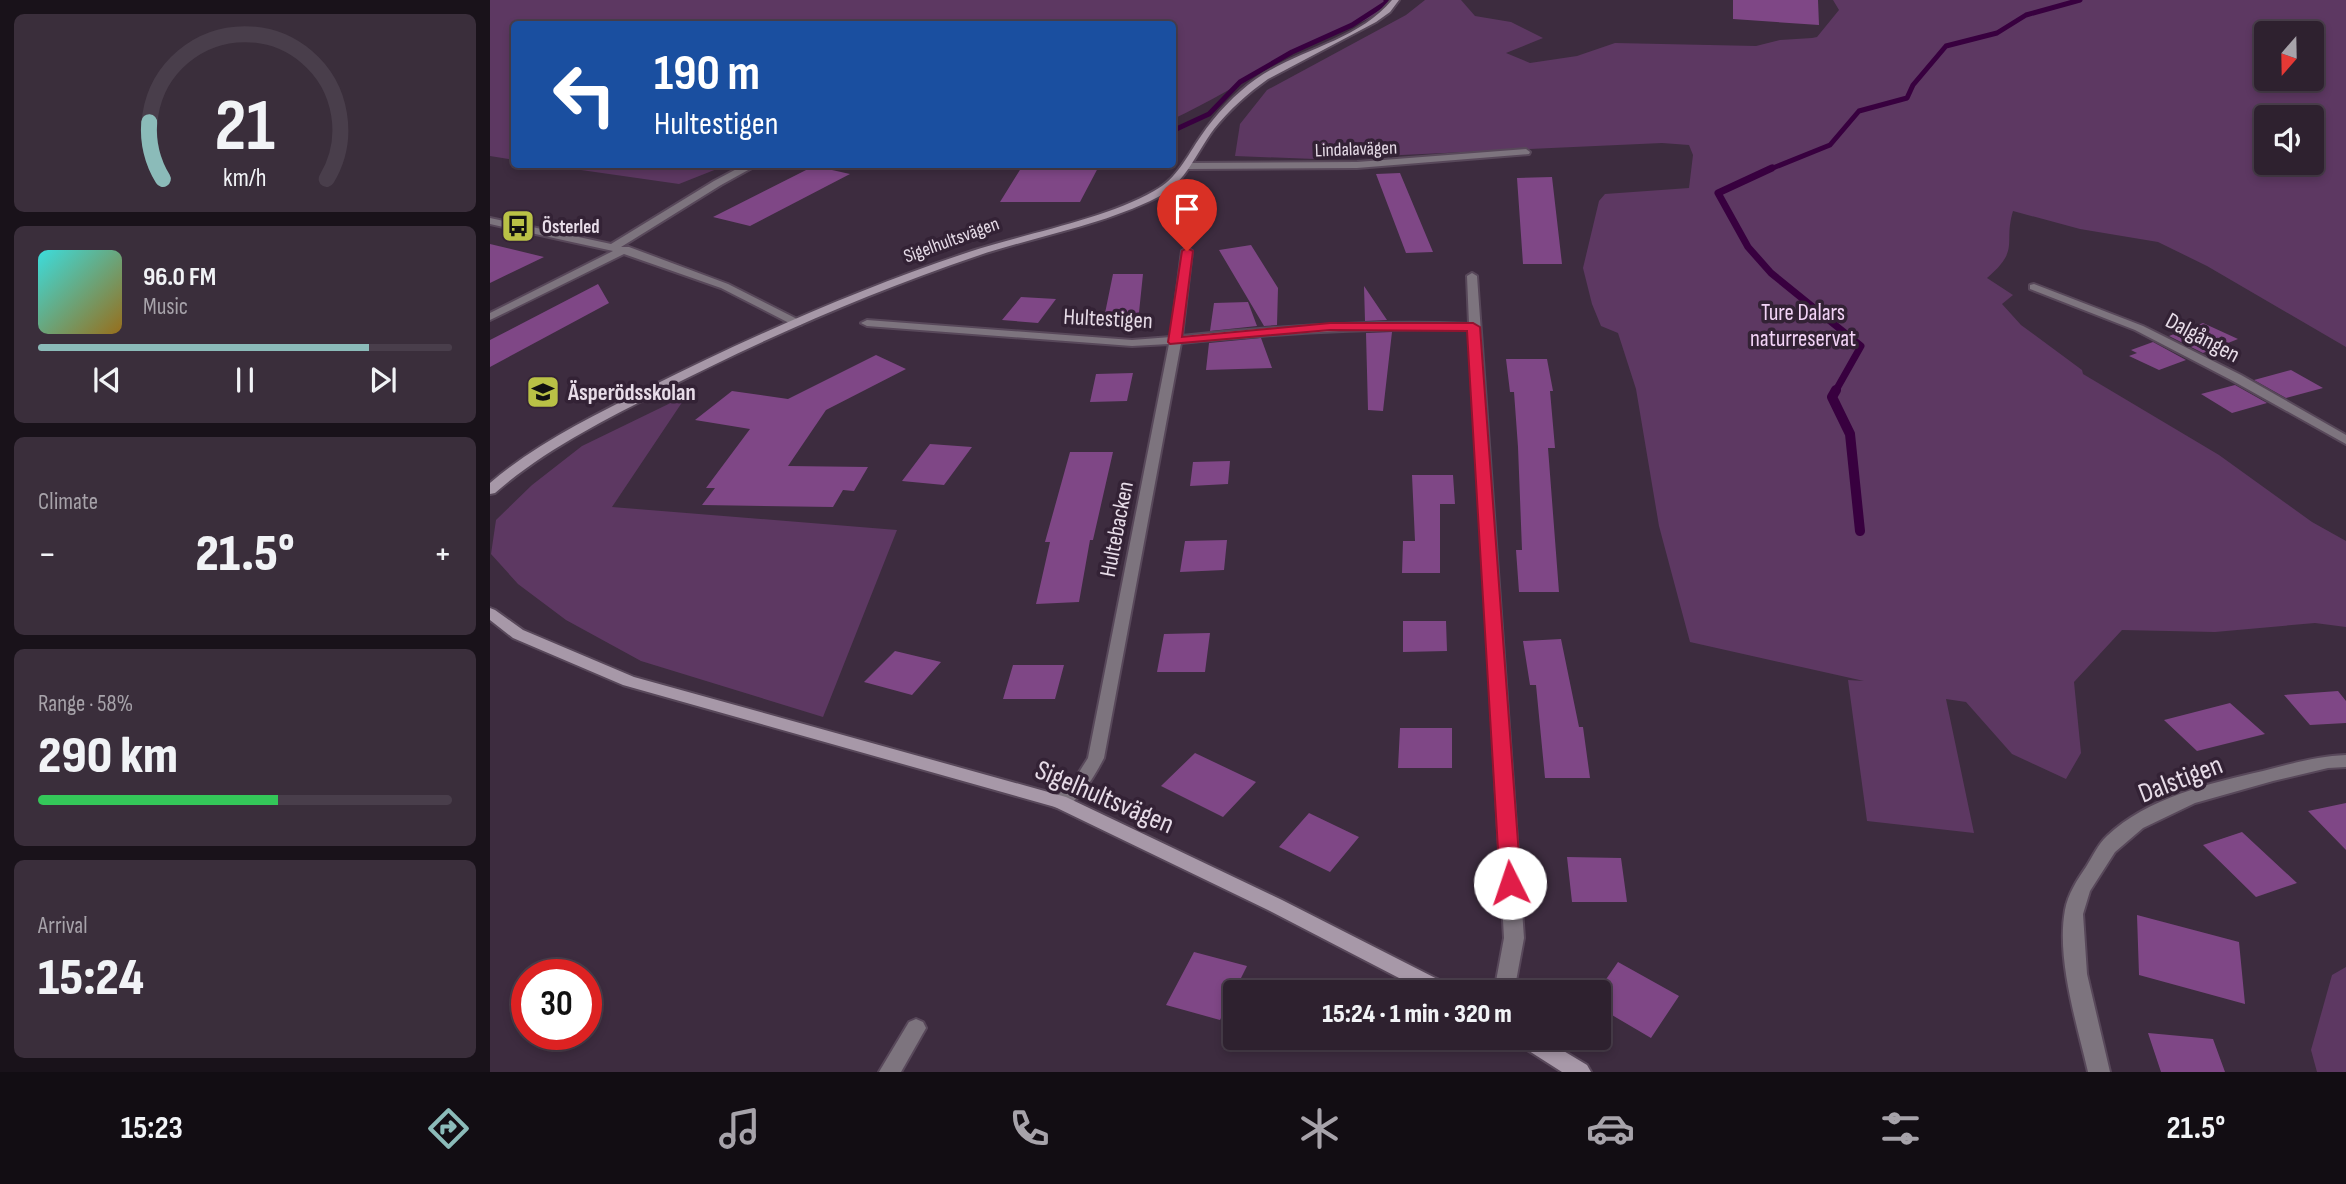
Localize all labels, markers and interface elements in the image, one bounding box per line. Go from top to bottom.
north arrow [2254,21,2324,91]
map controls [2254,21,2324,175]
text: 190 m [654,45,760,104]
icon: left [539,49,630,140]
text: 21 [215,83,275,171]
text: Hultestigen [654,105,778,144]
button: sound [2254,105,2324,175]
street label: Lindalavägen [1315,137,1398,162]
text: km/h [223,163,267,194]
pin [1157,179,1217,251]
icon: arrive [1168,190,1206,228]
bus stop icon: Österled [499,207,537,245]
street label: Sigelhultsvägen [901,212,1002,268]
place label: Österled [542,216,600,239]
text: 96.0 FM [143,262,216,293]
text: Music [143,293,188,321]
park label: Ture Dalars naturreservat [1750,299,1856,353]
street label: Hultestigen [1063,303,1153,335]
street label: Dalgången [2161,307,2244,369]
icon: previous [88,361,126,399]
icon: pause [226,361,264,399]
icon: next [364,361,402,399]
school or university icon: Äsperödsskolan [524,373,562,411]
place label: Äsperödsskolan [567,379,696,407]
street label: Hultebacken [1094,479,1140,579]
text: Climate [38,488,98,516]
text: 21.5° [195,523,295,586]
text: − [38,532,57,577]
text: + [433,532,452,577]
text: Range · 58% [38,690,133,718]
text: 290 km [38,725,178,788]
street label: Dalstigen [2134,748,2227,811]
street label: Sigelhultsvägen [1030,753,1179,841]
position arrow [1473,846,1547,920]
text: Arrival [38,912,87,940]
text: 15:24 [38,947,144,1010]
speed limit sign: 30 [511,959,602,1050]
text: 15:24 · 1 min · 320 m [1322,999,1512,1030]
icon: directions [424,1104,473,1153]
icon: music [715,1104,764,1153]
icon: phone [1005,1104,1054,1153]
icon: climate [1295,1104,1344,1153]
icon: car [1586,1104,1635,1153]
icon: filters [1876,1104,1925,1153]
text: 15:23 [121,1109,183,1148]
text: 21.5° [2167,1109,2225,1148]

